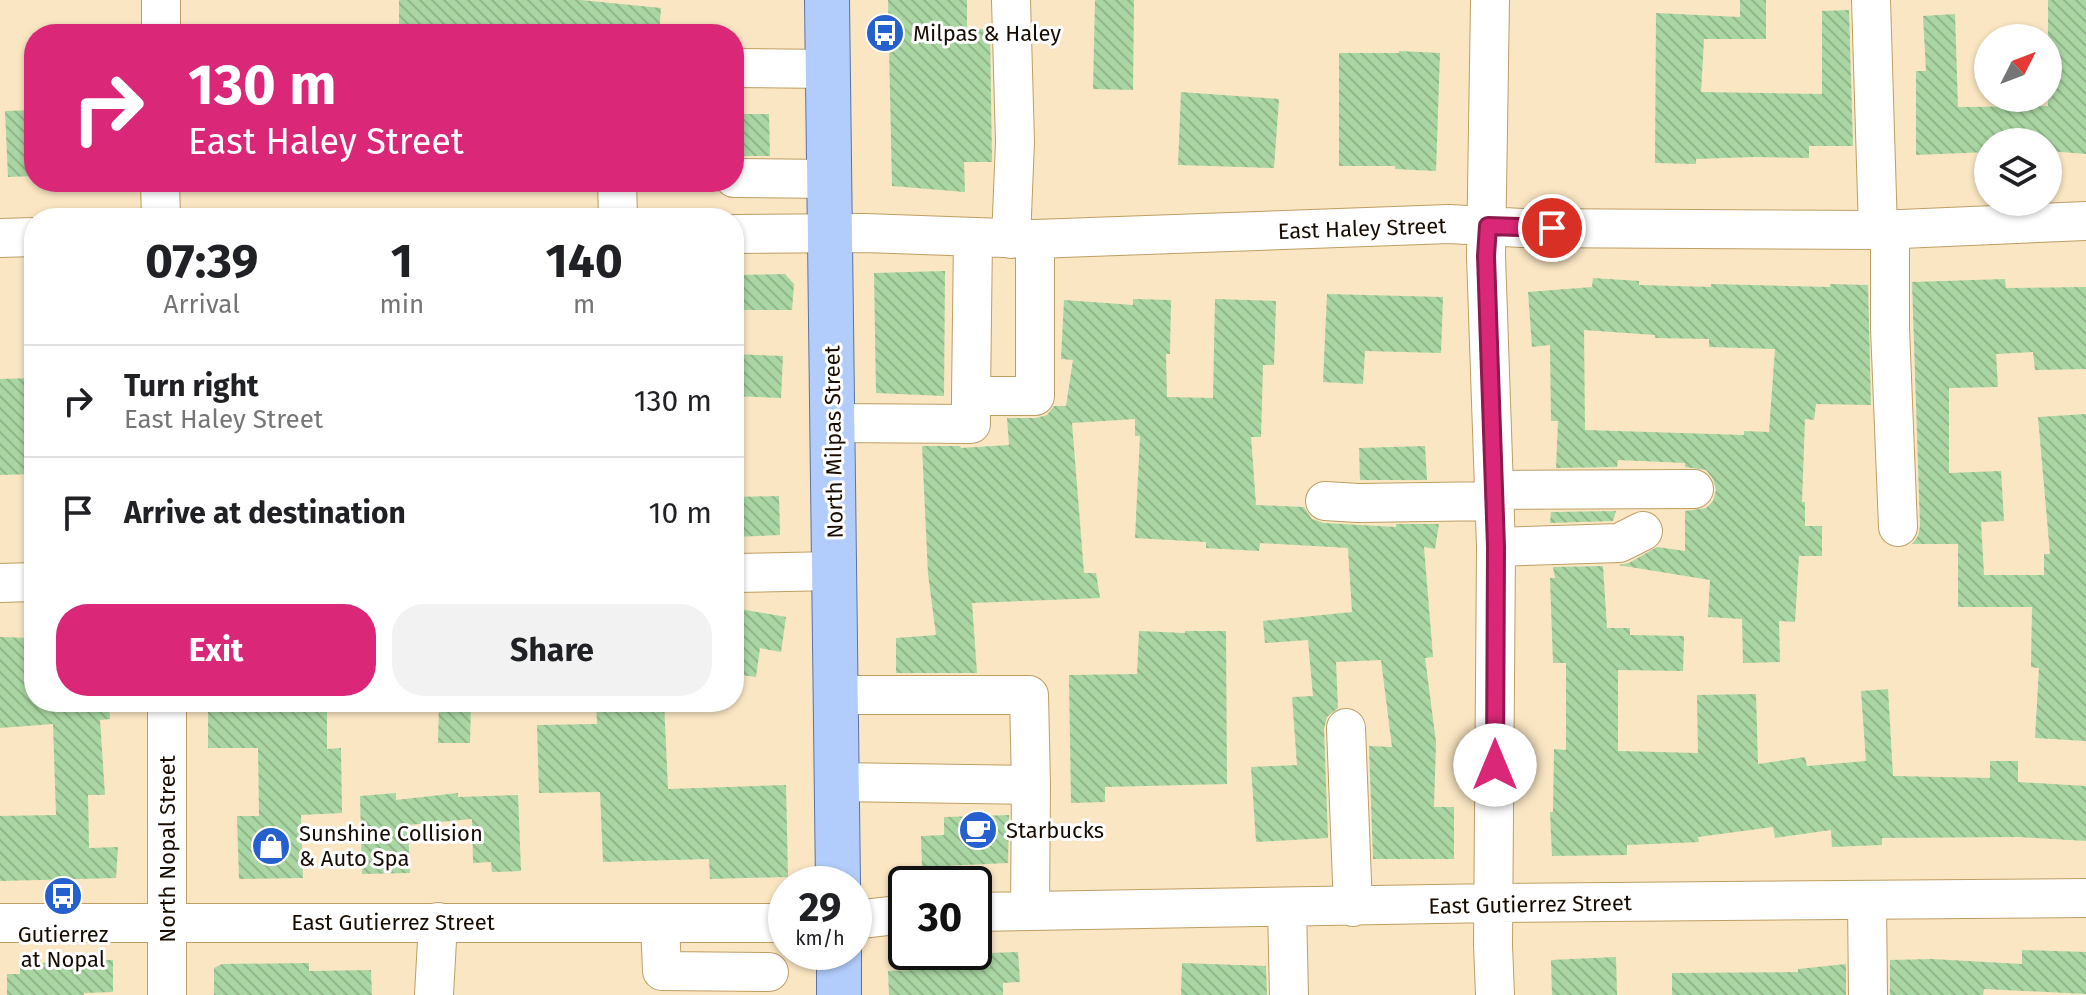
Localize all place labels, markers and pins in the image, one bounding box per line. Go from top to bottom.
bus stop icon: Milpas & Haley [864,12,906,54]
place label: Milpas & Haley [913,20,1061,47]
pin [1518,194,1586,262]
cafe icon: Starbucks [957,809,999,851]
place label: Starbucks [1006,817,1104,844]
place label: Sunshine Collision & Auto Spa [299,820,483,872]
shop icon: Sunshine Collision & Auto Spa [250,825,292,867]
bus stop icon: Gutierrez at Nopal [42,875,84,917]
place label: Gutierrez at Nopal [18,921,108,973]

